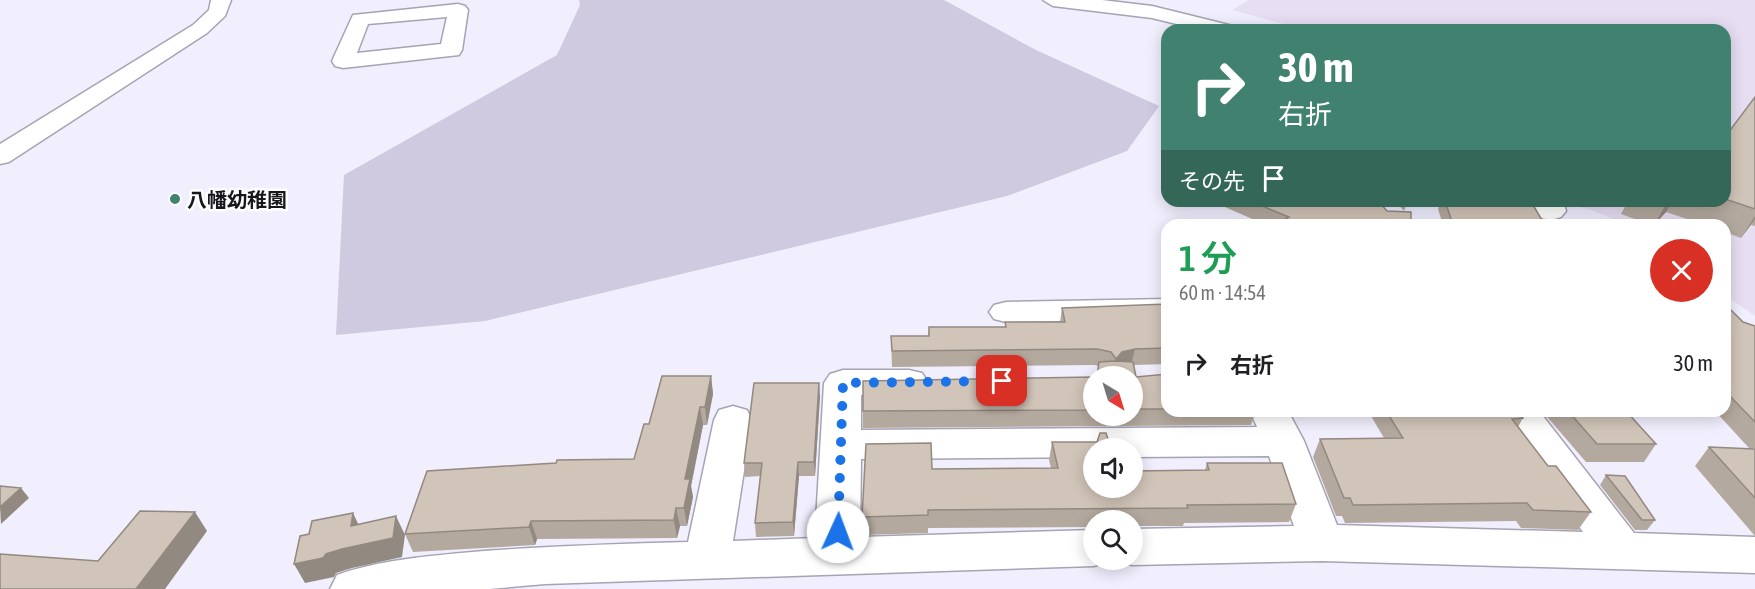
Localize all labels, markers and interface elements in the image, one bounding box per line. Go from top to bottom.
text: 30 m [1278,43,1353,91]
icon: right [1179,48,1257,126]
text: 右折 [1278,99,1332,130]
icon: arrive [1257,162,1290,195]
text: その先 [1179,168,1245,194]
place label: 八幡幼稚園 [187,188,287,211]
marker: 八幡幼稚園 [168,192,182,206]
text: 1 分 [1179,237,1237,279]
button: close [1650,239,1713,302]
text: 60 m · 14:54 [1179,281,1266,304]
icon: right [1179,347,1212,380]
text: 30 m [1673,350,1713,376]
text: 右折 [1230,352,1274,378]
pin [976,355,1027,406]
icon: arrive [985,364,1018,397]
north arrow [1083,366,1143,426]
map controls [1083,366,1143,570]
button: sound [1083,438,1143,498]
position arrow [806,500,870,564]
button: search [1083,510,1143,570]

